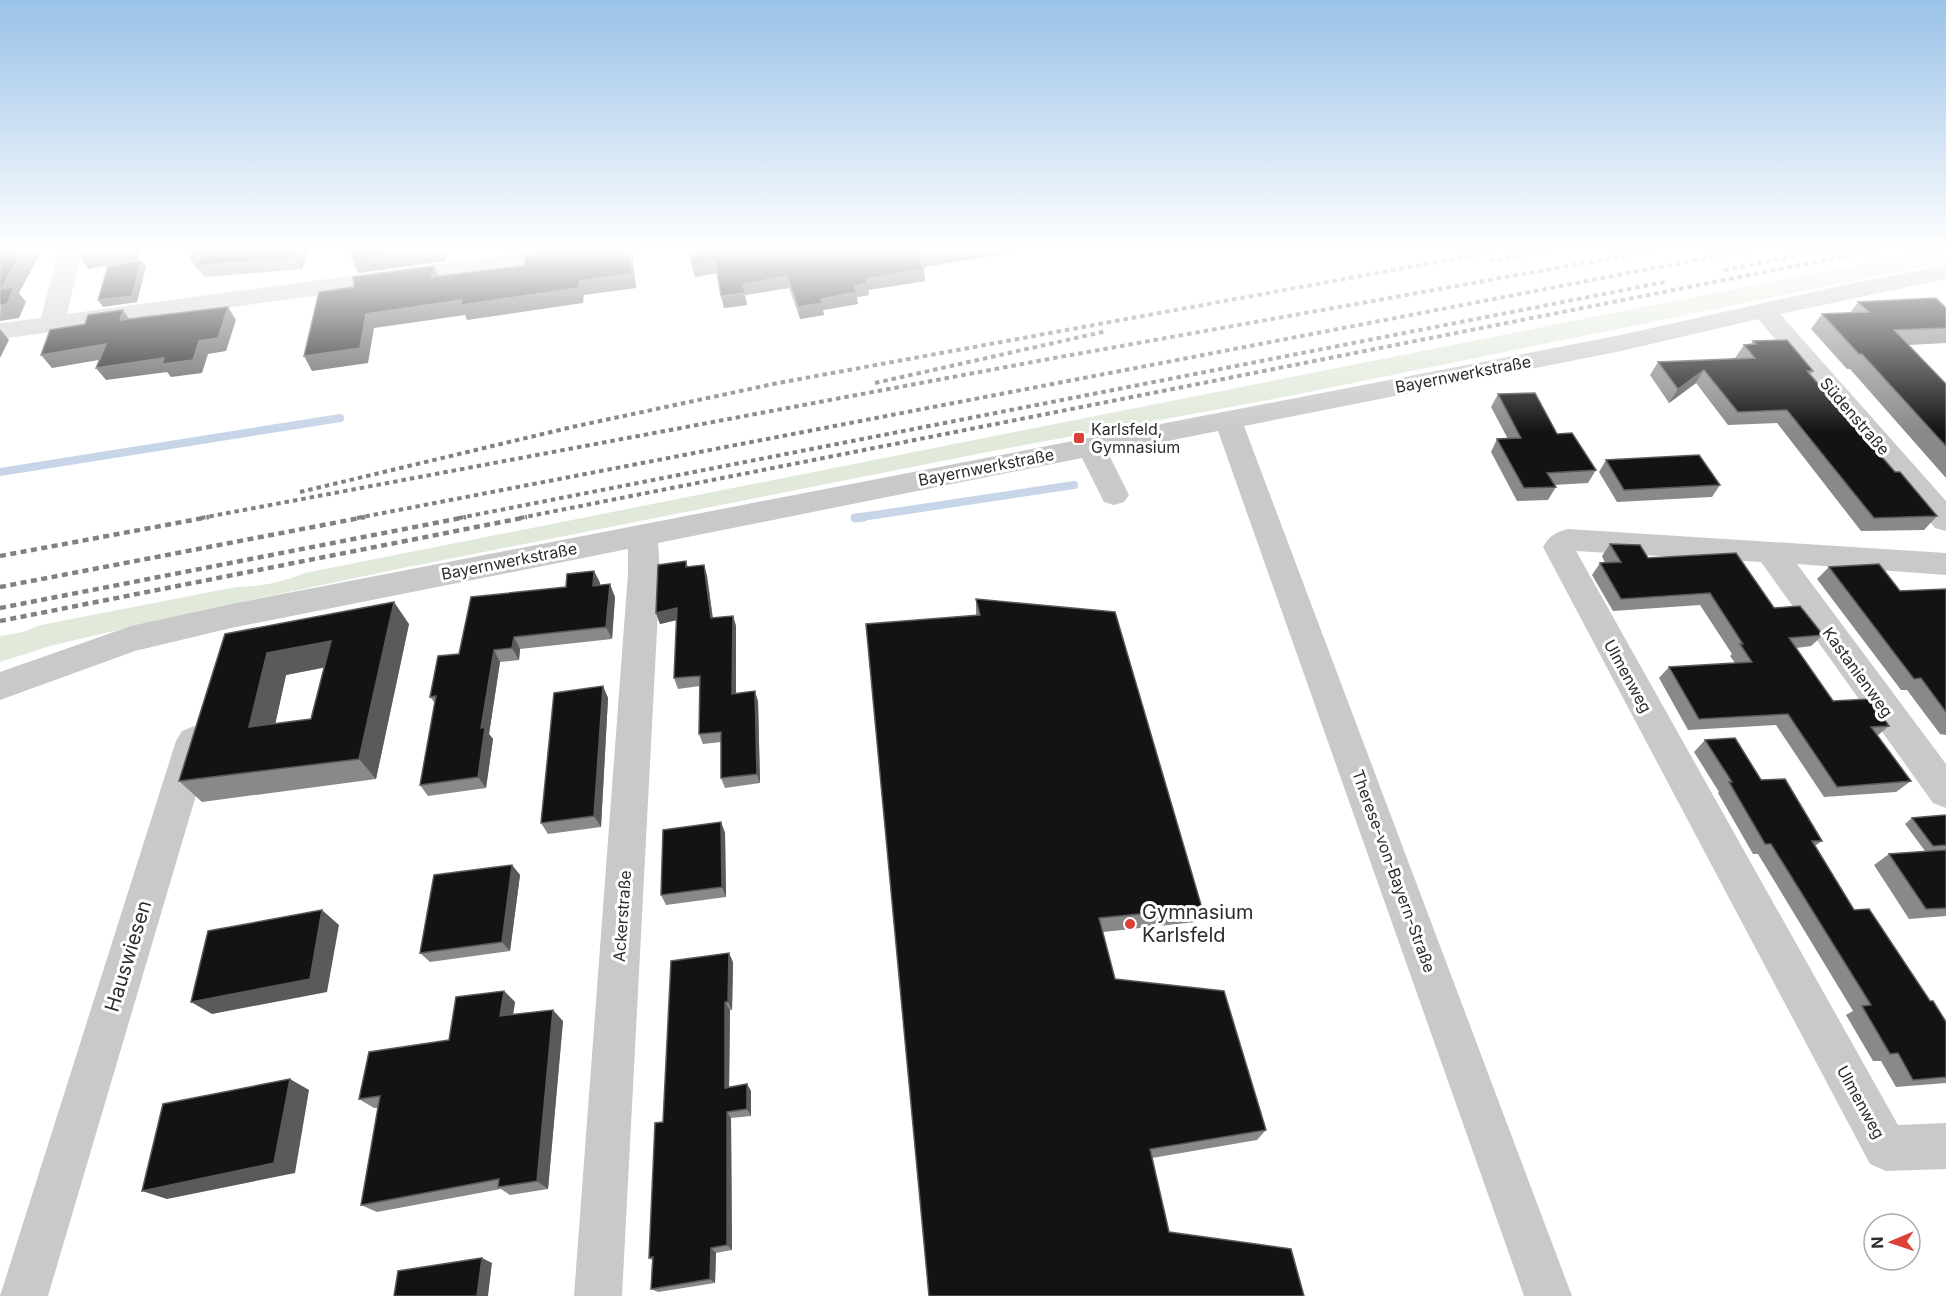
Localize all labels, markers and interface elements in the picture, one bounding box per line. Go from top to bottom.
street label: Bayernwerkstraße [1393,351,1533,397]
street label: Südenstraße [1816,373,1894,459]
place label: Karlsfeld, Gymnasium [1091,419,1180,457]
marker: Karlsfeld, Gymnasium [1072,431,1086,445]
street label: Bayernwerkstraße [916,444,1056,490]
street label: Bayernwerkstraße [439,538,579,584]
street label: Kastanienweg [1819,623,1897,721]
street label: Ulmenweg [1600,636,1656,716]
street label: Therese-von-Bayern-Straße [1348,767,1440,975]
street label: Ackerstraße [609,870,635,962]
street label: Hauswiesen [100,897,156,1015]
place label: Gymnasium Karlsfeld [1142,900,1253,947]
marker: Gymnasium Karlsfeld [1123,917,1137,931]
street label: Ulmenweg [1833,1062,1889,1142]
north arrow [1862,1212,1922,1272]
text: N [1867,1236,1887,1249]

